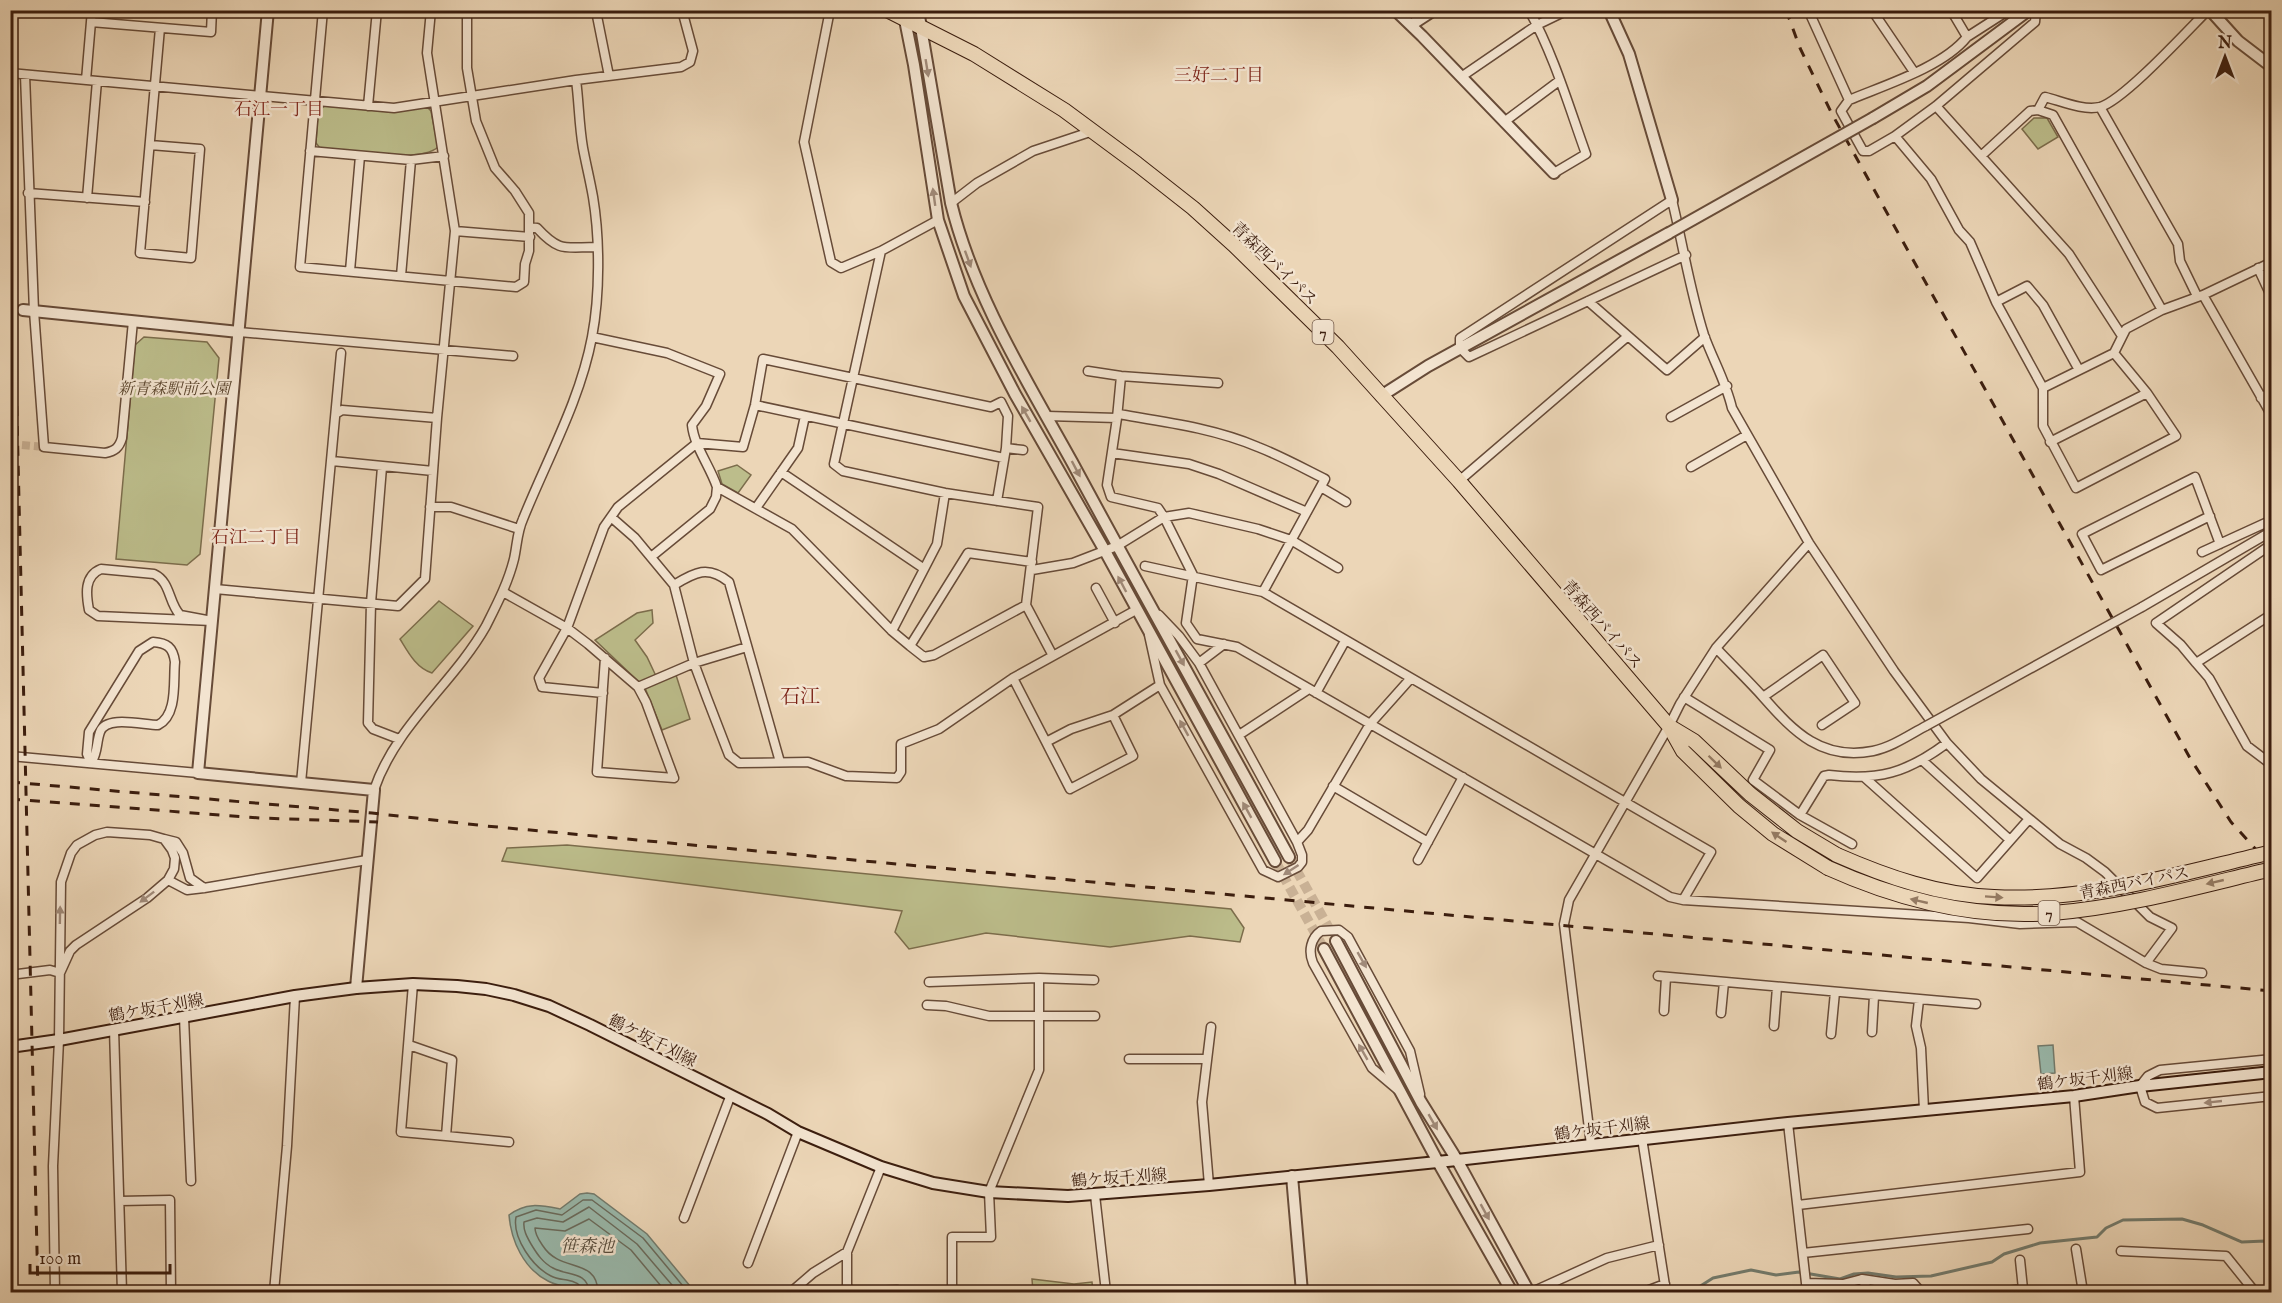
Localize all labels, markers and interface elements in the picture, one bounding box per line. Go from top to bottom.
north arrow [2195,27,2255,87]
text: N [2217,34,2232,54]
one-way arrow [923,59,932,78]
district label: 三好二丁目 [1174,65,1264,88]
district label: 石江一丁目 [234,99,324,122]
one-way arrow [930,187,939,206]
street label: 青森西バイパス [1226,218,1321,310]
one-way arrow [963,250,973,268]
road number: 7 [1312,320,1334,344]
park label: 新青森駅前公園 [118,380,233,400]
one-way arrow [1021,405,1031,422]
one-way arrow [1071,461,1081,478]
district label: 石江二丁目 [211,527,301,550]
one-way arrow [1117,575,1127,592]
street label: 青森西バイパス [1557,577,1646,674]
one-way arrow [1175,650,1185,667]
district label: 石江 [780,685,820,710]
one-way arrow [1179,719,1189,736]
one-way arrow [1708,754,1722,768]
one-way arrow [1242,801,1252,818]
one-way arrow [1771,831,1787,843]
street label: 青森西バイパス [2078,863,2191,904]
one-way arrow [1283,864,1299,875]
one-way arrow [2205,878,2224,887]
one-way arrow [139,891,155,903]
one-way arrow [1984,892,2003,902]
one-way arrow [1909,895,1928,905]
road number: 7 [2038,901,2060,925]
one-way arrow [55,905,65,924]
one-way arrow [1356,951,1366,968]
street label: 鶴ケ坂千刈線 [107,991,205,1027]
street label: 鶴ケ坂千刈線 [605,1011,699,1072]
one-way arrow [1358,1044,1369,1060]
street label: 鶴ケ坂千刈線 [2036,1064,2134,1096]
one-way arrow [2204,1097,2223,1107]
one-way arrow [1428,1114,1438,1131]
street label: 鶴ケ坂千刈線 [1553,1114,1651,1146]
street label: 鶴ケ坂千刈線 [1071,1166,1168,1192]
one-way arrow [1480,1204,1490,1221]
water label: 笹森池 [560,1236,616,1259]
scale bar [30,1237,170,1275]
text: 100 m [39,1248,81,1271]

